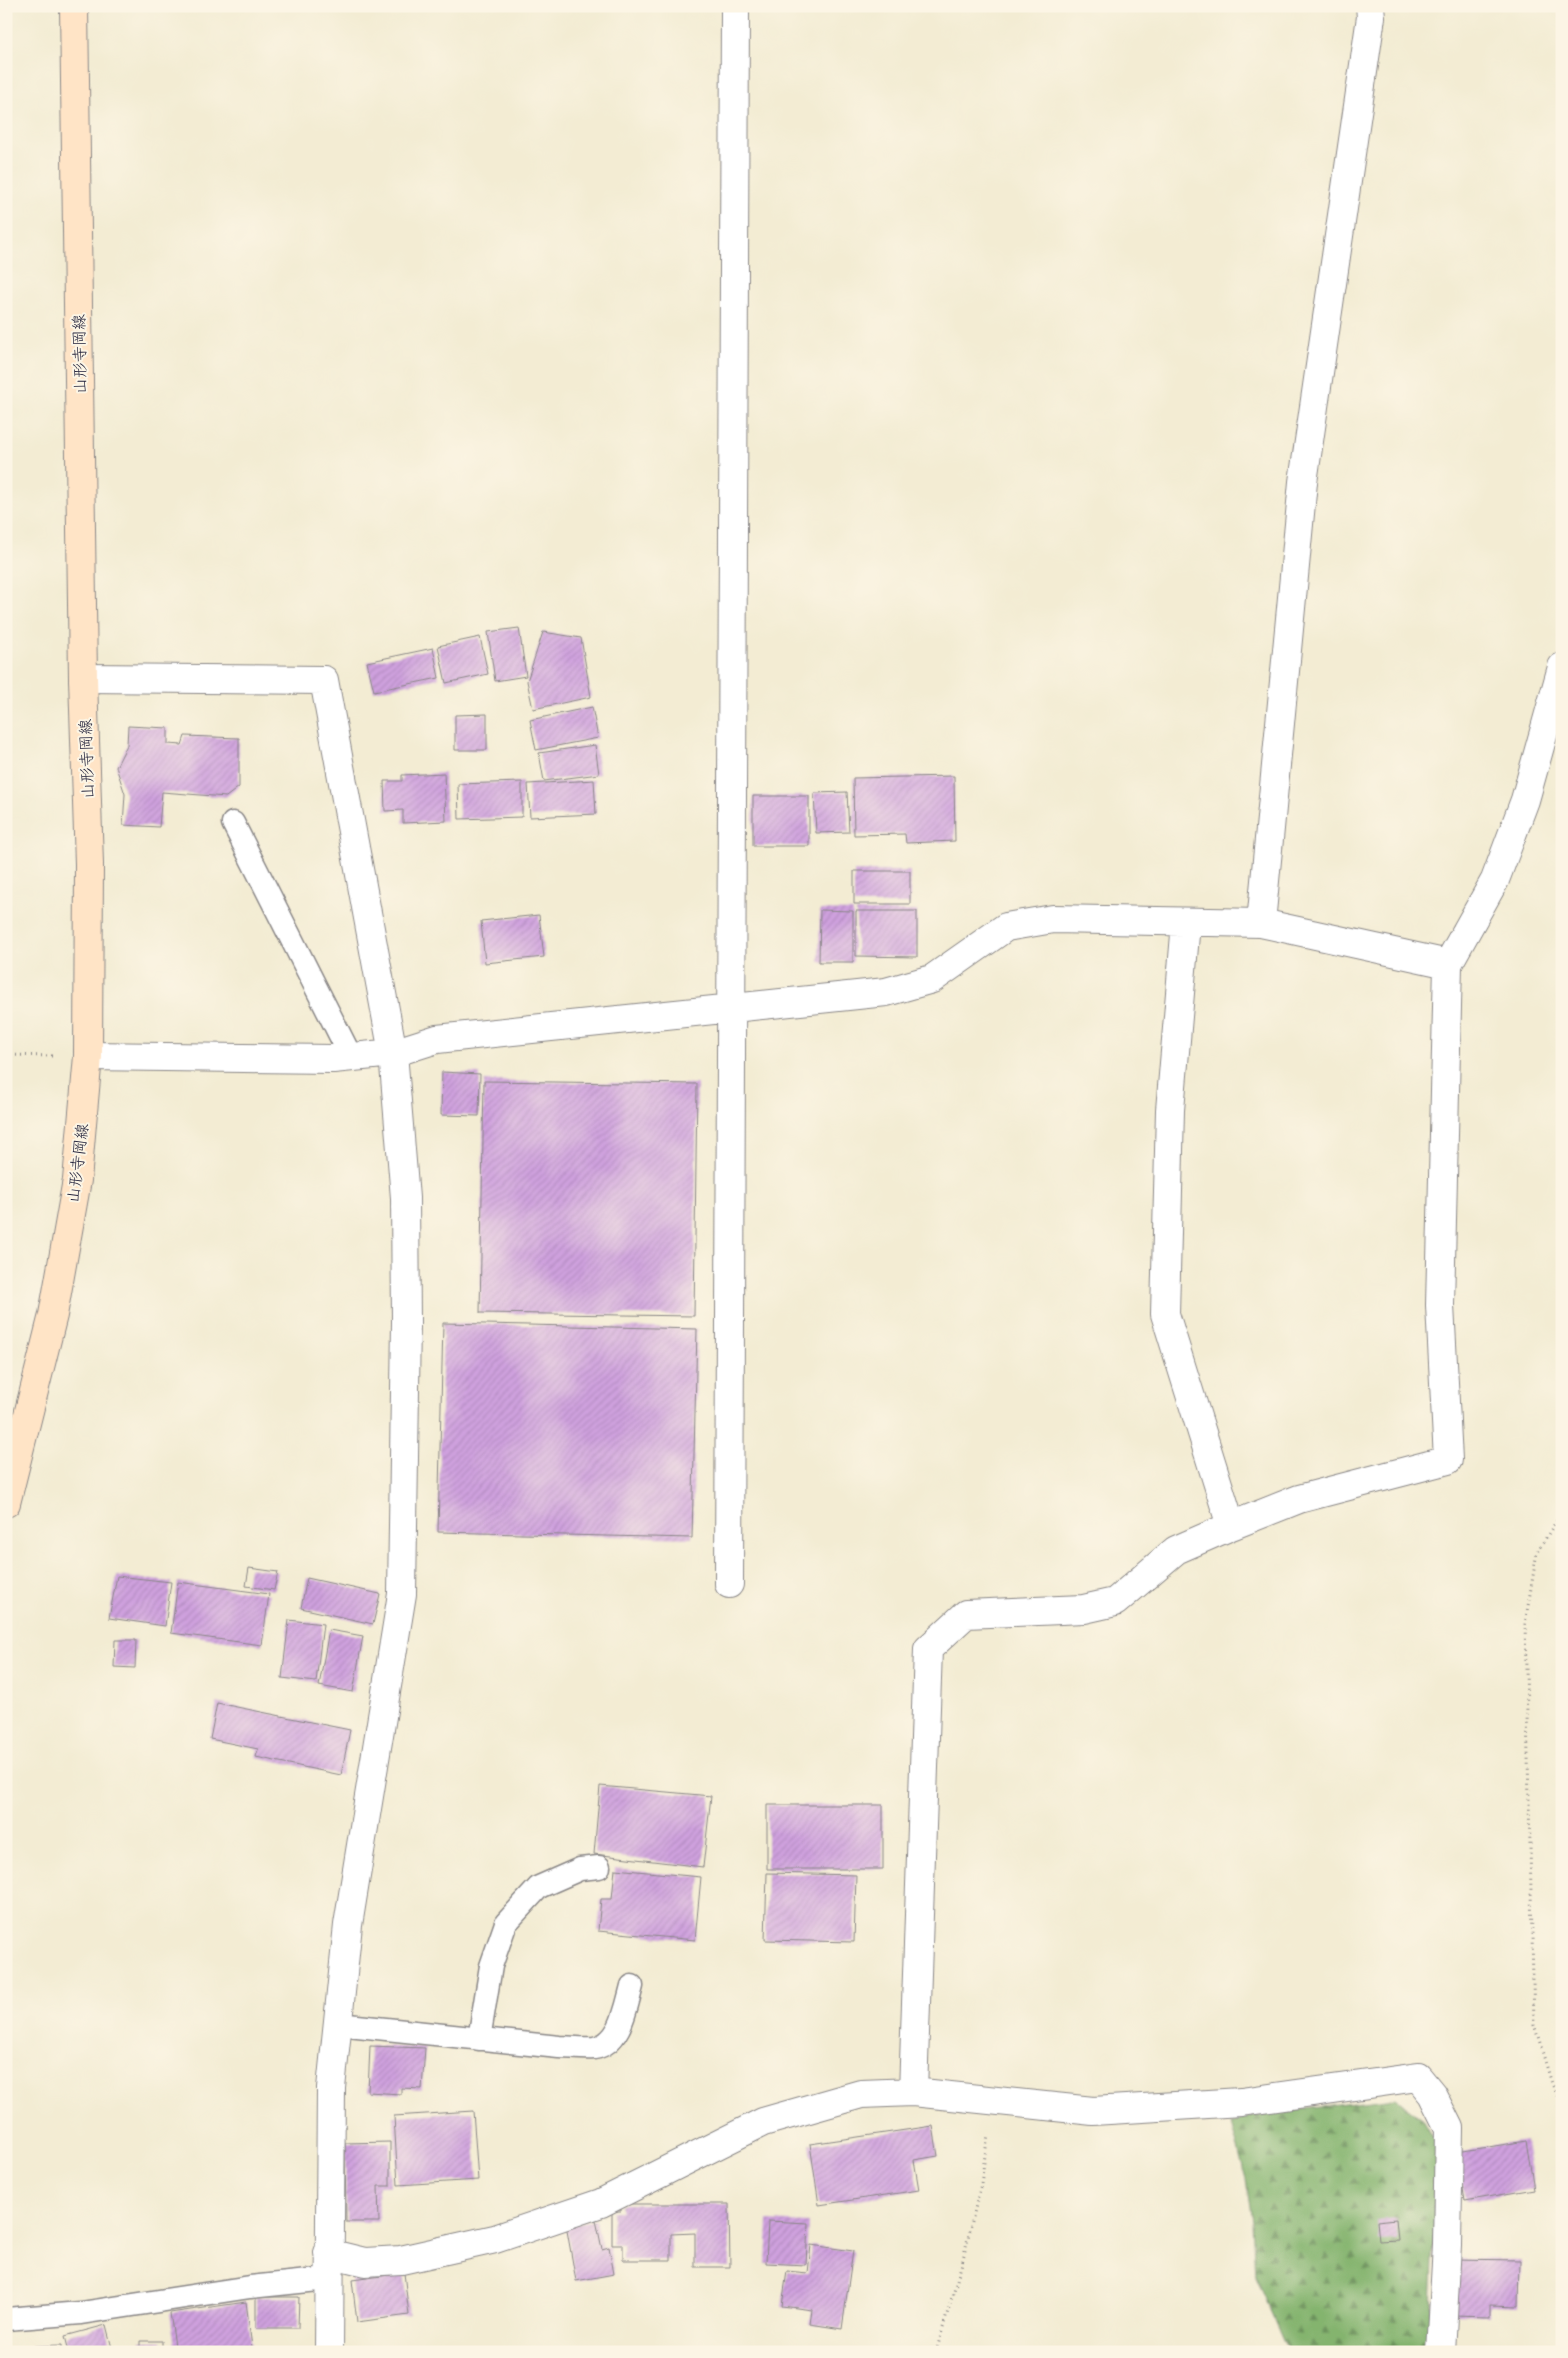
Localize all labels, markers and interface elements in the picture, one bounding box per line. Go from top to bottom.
street label: 山形寺岡線 [68,314,92,394]
street label: 山形寺岡線 [75,719,99,799]
street label: 山形寺岡線 [62,1122,94,1204]

